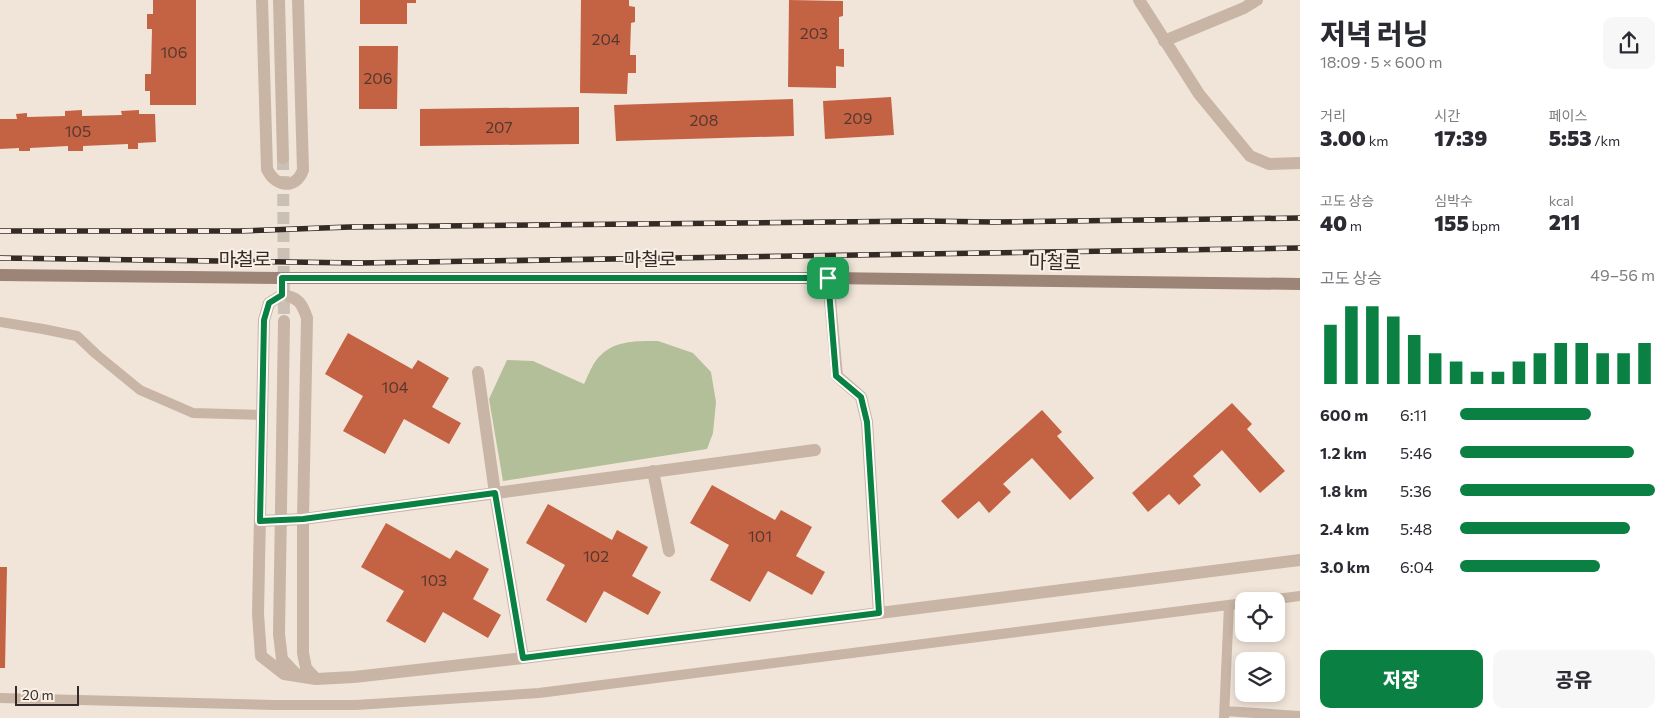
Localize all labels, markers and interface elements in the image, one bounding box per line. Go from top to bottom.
text: 저녁 러닝 [1320,16,1428,50]
button: share [1603,17,1655,69]
house number: 203 [800,23,828,42]
house number: 204 [592,29,621,48]
house number: 106 [161,42,188,61]
text: 18:09 · 5 × 600 m [1320,52,1442,71]
house number: 206 [364,68,392,87]
text: 거리 [1320,107,1346,124]
text: 시간 [1434,107,1460,124]
text: 페이스 [1549,107,1587,124]
house number: 209 [844,108,872,127]
house number: 208 [690,110,718,129]
house number: 207 [485,117,513,136]
house number: 105 [65,121,91,140]
text: 3.00 [1320,125,1366,150]
text: 17:39 [1434,125,1487,150]
text: 5:53 [1549,125,1592,150]
text: km [1366,132,1388,149]
text: /km [1592,132,1620,149]
text: 고도 상승 [1320,192,1374,209]
text: 심박수 [1434,192,1473,209]
text: kcal [1549,192,1574,209]
text: 211 [1549,209,1580,234]
text: 40 [1320,210,1347,235]
text: 155 [1434,210,1469,235]
text: m [1347,217,1362,234]
text: bpm [1469,217,1500,234]
street label: 마철로 [219,247,271,270]
street label: 마철로 [624,247,676,270]
street label: 마철로 [1029,250,1081,273]
pin [807,257,849,299]
icon: arrive [814,264,842,292]
text: 49–56 m [1590,265,1655,284]
text: 고도 상승 [1320,268,1382,287]
house number: 104 [382,377,409,396]
text: 600 m [1320,405,1368,424]
text: 6:11 [1400,405,1427,424]
text: 1.2 km [1320,443,1367,462]
text: 5:46 [1400,443,1432,462]
text: 1.8 km [1320,481,1367,500]
text: 5:36 [1400,481,1432,500]
text: 2.4 km [1320,519,1369,538]
text: 5:48 [1400,519,1432,538]
house number: 101 [748,526,772,545]
house number: 102 [583,546,609,565]
text: 3.0 km [1320,557,1370,576]
text: 6:04 [1400,557,1434,576]
house number: 103 [421,570,447,589]
map controls [1235,592,1285,702]
button: locate [1235,592,1285,642]
button: 저장 [1320,650,1483,708]
button: 공유 [1493,650,1655,708]
button: layers [1235,652,1285,702]
scale bar [15,683,79,706]
text: 20 m [22,686,54,703]

